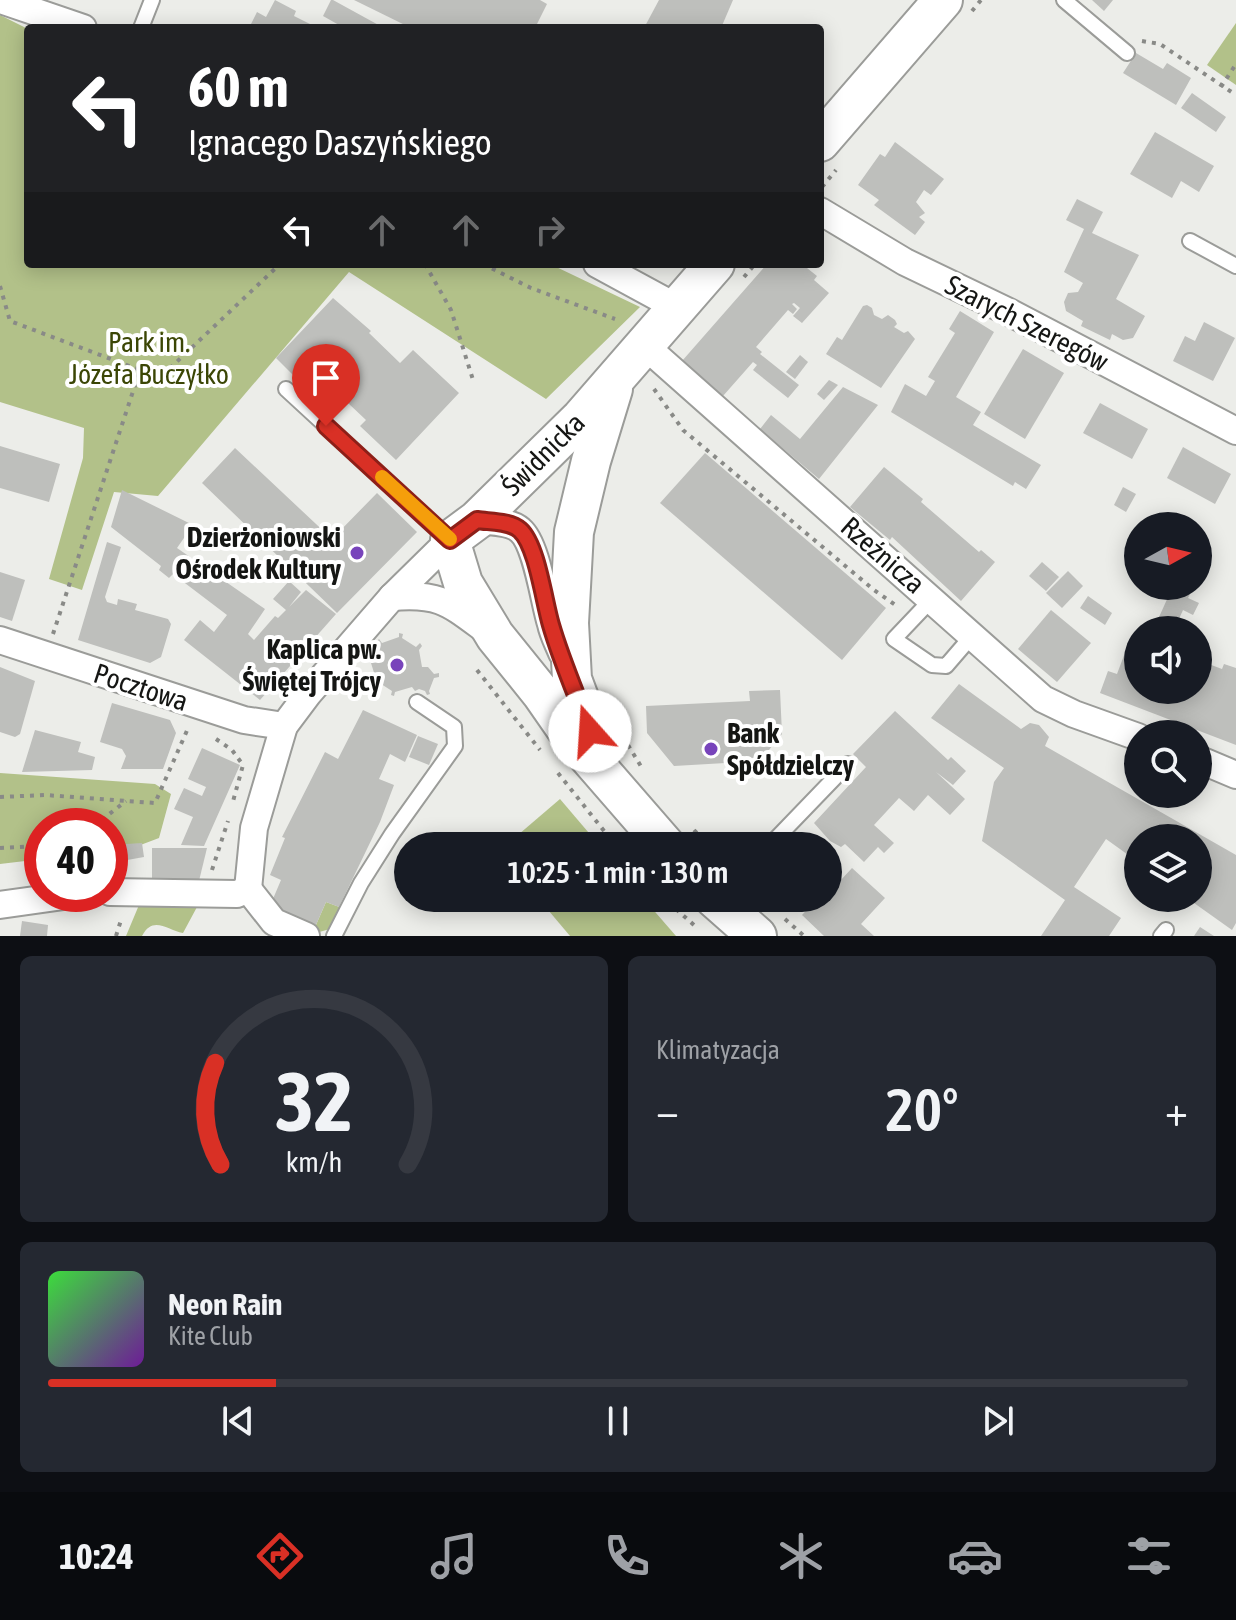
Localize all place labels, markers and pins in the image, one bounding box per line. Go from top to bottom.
pin [292,344,360,426]
place label: Dzierżoniowski Ośrodek Kultury [175,521,341,585]
marker: Dzierżoniowski Ośrodek Kultury [348,544,366,562]
place label: Kaplica pw. Świętej Trójcy [243,633,381,697]
marker: Kaplica pw. Świętej Trójcy [388,656,406,674]
place label: Bank Spółdzielczy [727,717,854,781]
marker: Bank Spółdzielczy [702,740,720,758]

